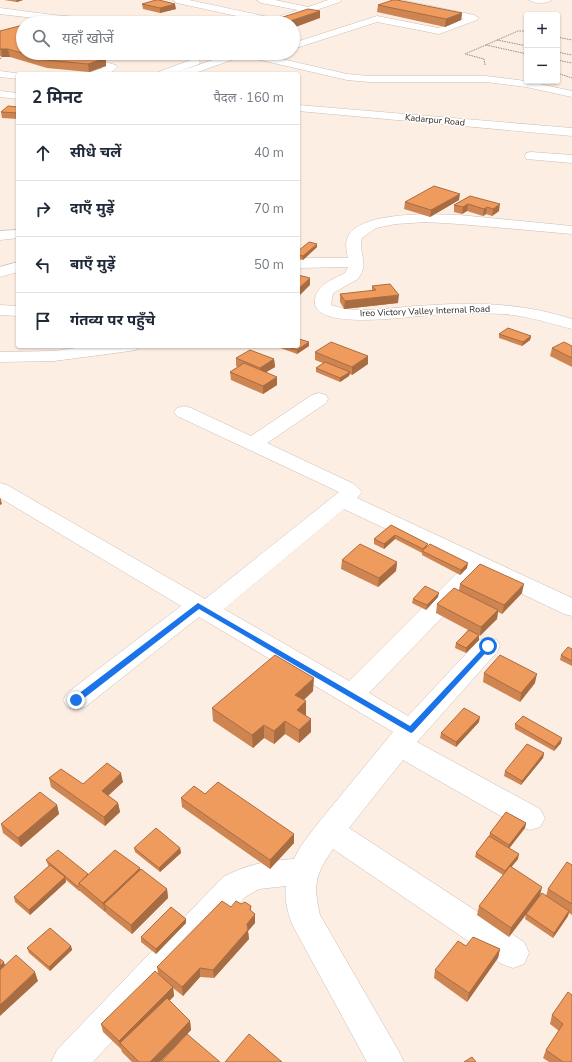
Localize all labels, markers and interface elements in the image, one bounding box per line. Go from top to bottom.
map controls [524,12,560,84]
button: + [524,12,560,48]
search box [16,16,300,60]
icon: search [30,27,52,49]
text: यहाँ खोजें [62,28,114,48]
button: − [524,48,560,84]
text: 2 मिनट [32,86,82,109]
text: पैदल · 160 m [213,89,284,107]
street label: Kadarpur Road [404,111,466,129]
icon: ahead [32,142,54,164]
text: सीधे चलें [70,142,121,162]
text: 40 m [254,144,284,162]
icon: right [32,198,54,220]
text: दाएँ मुड़ें [70,198,114,218]
text: 70 m [254,200,284,218]
icon: left [32,254,54,276]
text: बाएँ मुड़ें [70,254,115,274]
text: 50 m [254,256,284,274]
street label: Ireo Victory Valley Internal Road [360,303,490,319]
icon: arrive [32,310,54,332]
text: गंतव्य पर पहुँचे [70,310,155,330]
route start [479,637,497,655]
route end [67,691,85,709]

